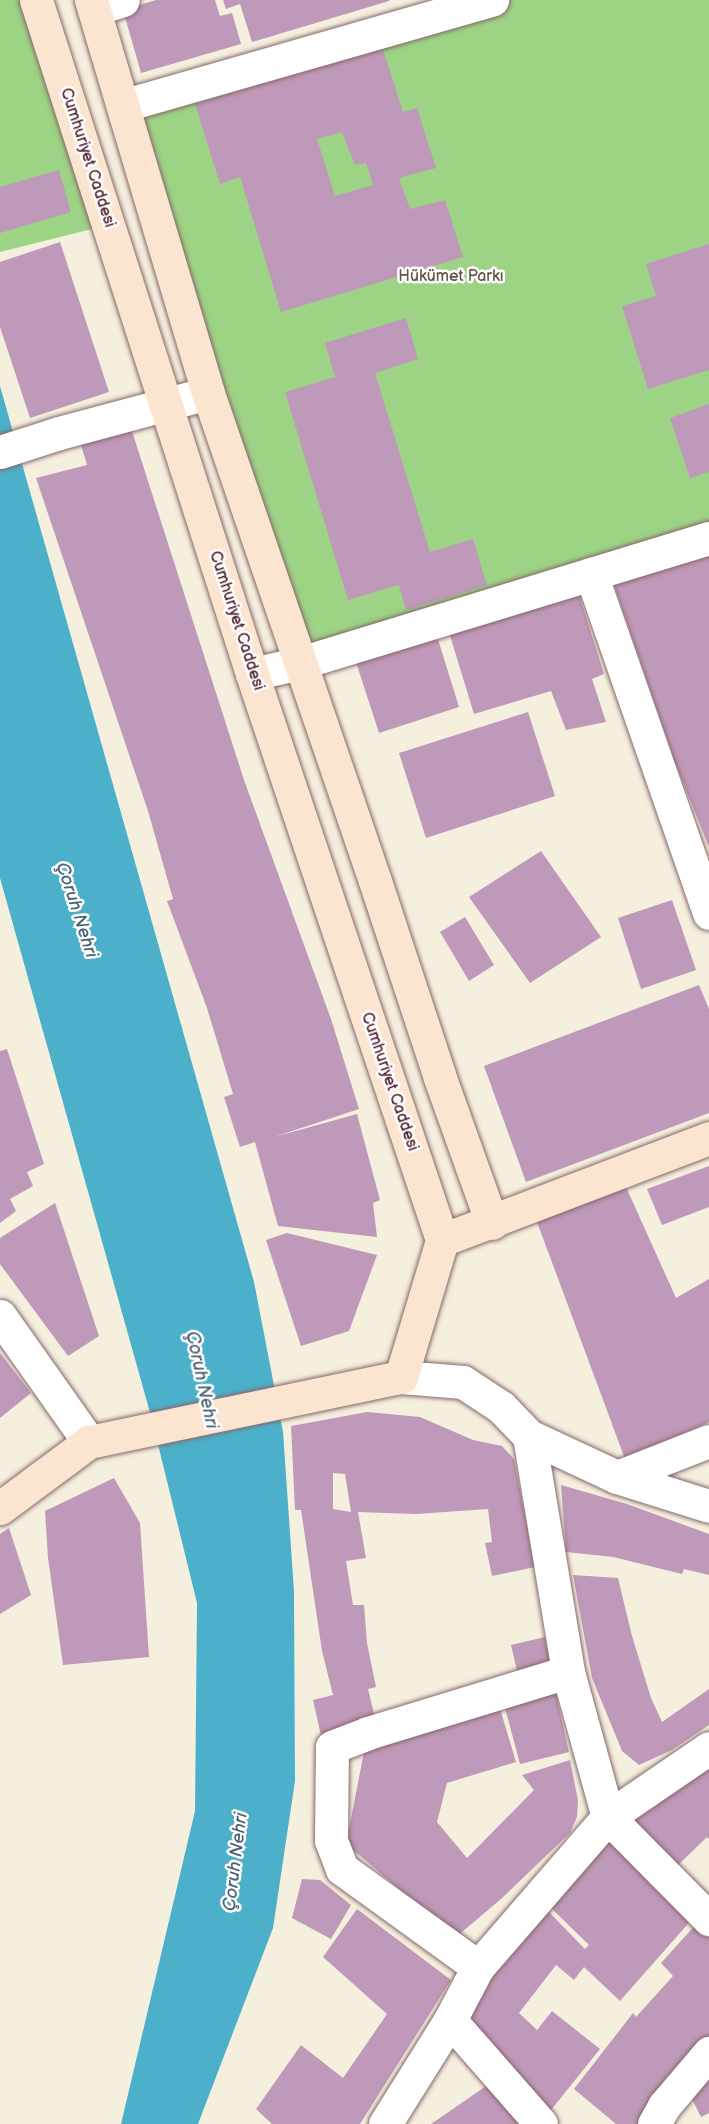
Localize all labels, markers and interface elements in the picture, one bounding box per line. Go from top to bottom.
street label: Cumhuriyet Caddesi [55,86,119,230]
park label: Hükümet Parkı [398,267,504,287]
street label: Cumhuriyet Caddesi [204,549,268,693]
water label: Çoruh Nehri [50,860,102,960]
street label: Cumhuriyet Caddesi [356,1010,422,1154]
water label: Çoruh Nehri [180,1329,222,1431]
water label: Çoruh Nehri [219,1812,253,1912]

